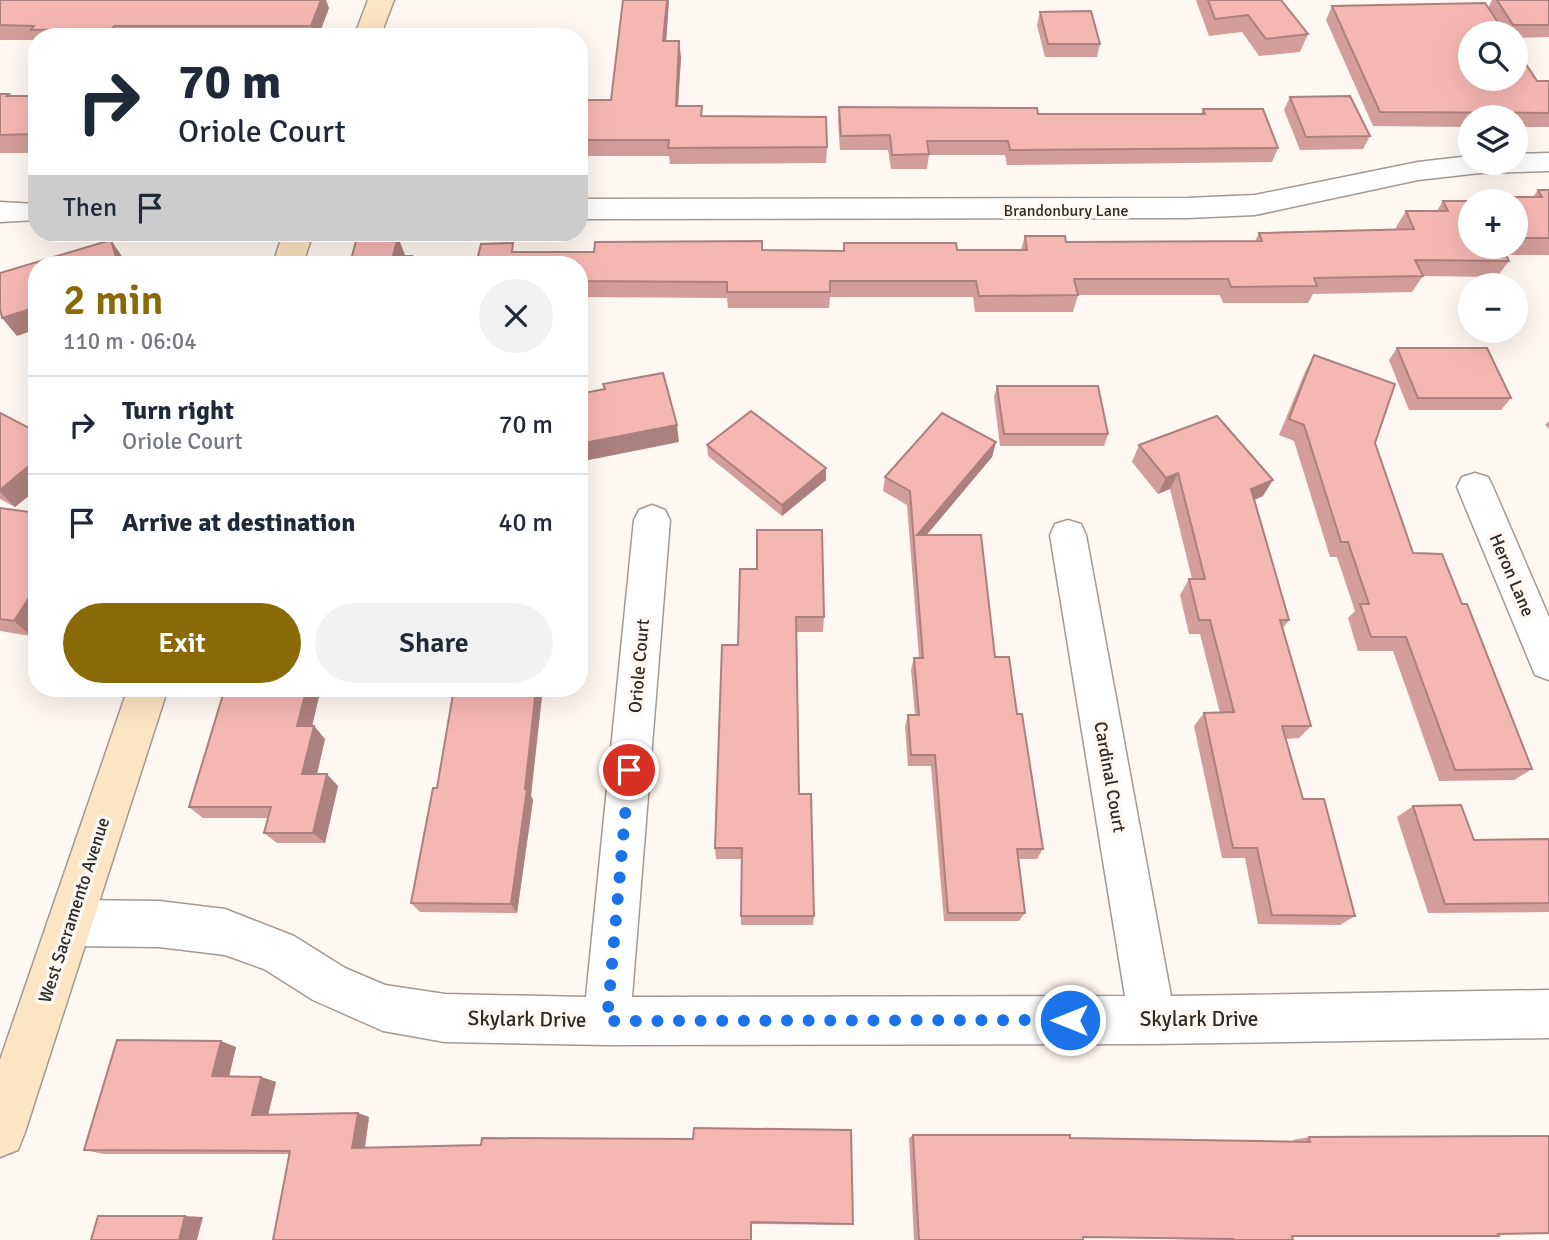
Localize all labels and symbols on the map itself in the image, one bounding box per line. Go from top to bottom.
street label: Brandonbury Lane [1003,201,1129,221]
street label: Heron Lane [1485,530,1539,620]
street label: Oriole Court [624,618,654,714]
street label: Cardinal Court [1089,720,1131,834]
pin [599,740,659,800]
street label: West Sacramento Avenue [34,814,114,1006]
position arrow [1033,983,1107,1057]
street label: Skylark Drive [467,1005,587,1033]
street label: Skylark Drive [1140,1006,1258,1032]

